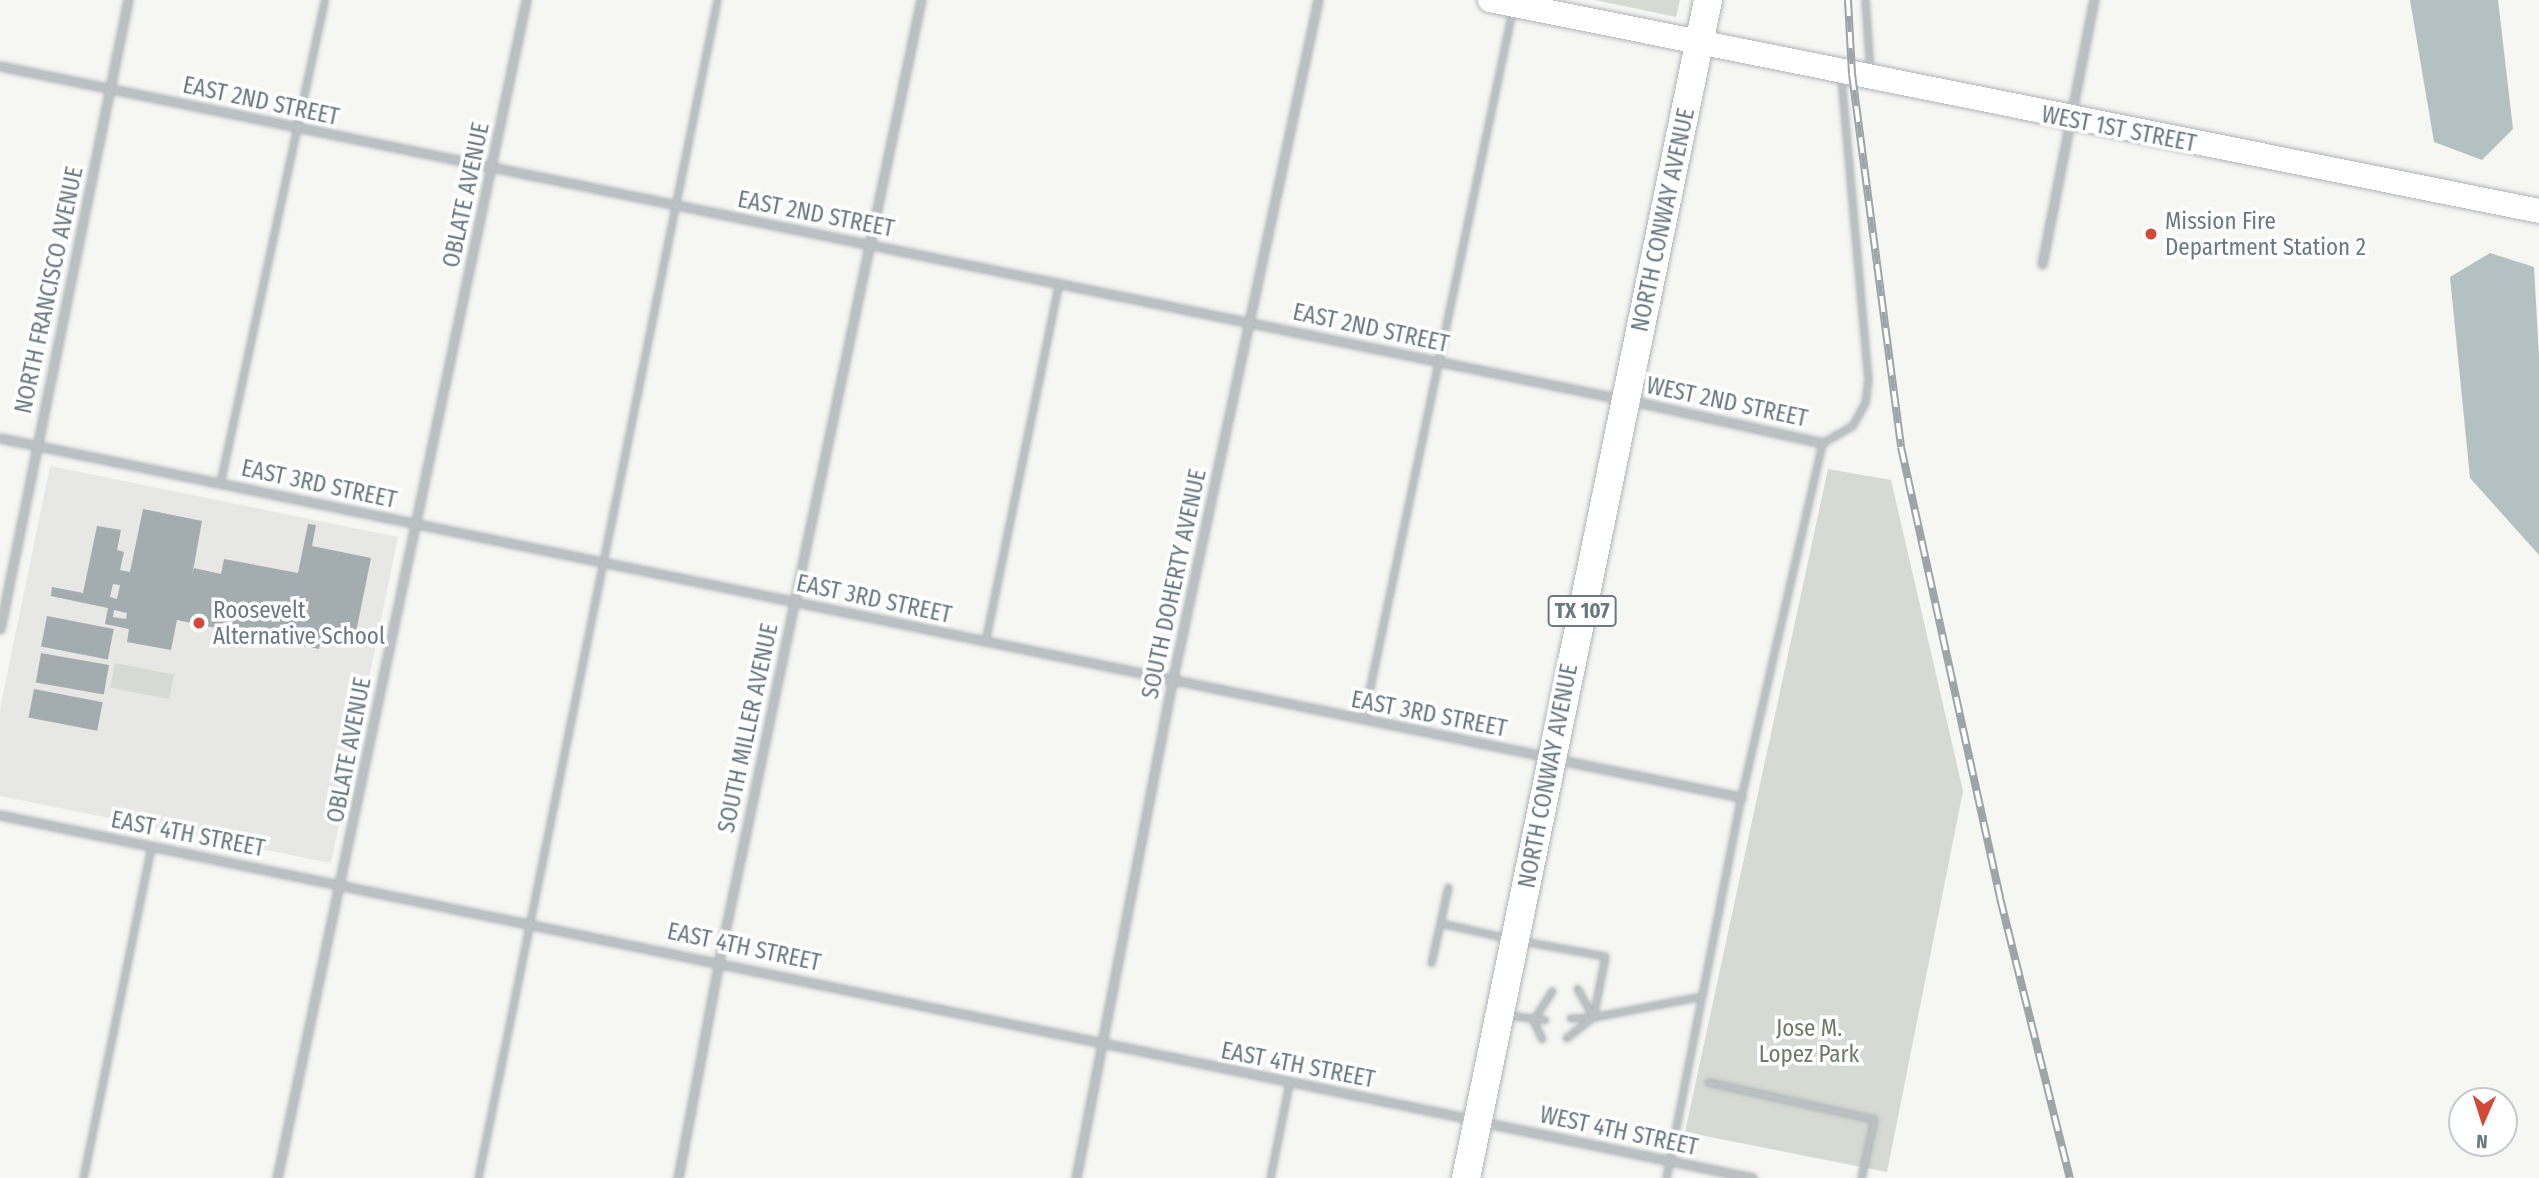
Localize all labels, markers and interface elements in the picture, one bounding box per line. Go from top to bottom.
street label: EAST 2ND STREET [180,71,342,131]
street label: WEST 1ST STREET [2039,100,2199,158]
street label: NORTH CONWAY AVENUE [1626,106,1700,334]
street label: OBLATE AVENUE [437,120,495,270]
street label: NORTH FRANCISCO AVENUE [9,164,89,416]
street label: EAST 2ND STREET [735,185,897,243]
place label: Mission Fire Department Station 2 [2165,207,2366,261]
marker: Mission Fire Department Station 2 [2143,226,2159,242]
street label: EAST 2ND STREET [1290,298,1452,358]
street label: WEST 2ND STREET [1644,371,1810,433]
street label: EAST 3RD STREET [239,454,399,514]
street label: SOUTH DOHERTY AVENUE [1136,467,1212,701]
street label: EAST 3RD STREET [794,569,954,629]
road number: TX 107 [1547,594,1617,628]
place label: Roosevelt Alternative School [213,596,385,650]
marker: Roosevelt Alternative School [191,615,207,631]
street label: SOUTH MILLER AVENUE [712,621,784,835]
street label: NORTH CONWAY AVENUE [1513,662,1583,890]
street label: OBLATE AVENUE [321,675,377,825]
street label: EAST 3RD STREET [1349,685,1509,743]
street label: EAST 4TH STREET [109,806,267,862]
street label: EAST 4TH STREET [665,917,823,977]
park label: Jose M. Lopez Park [1759,1014,1859,1068]
street label: EAST 4TH STREET [1219,1037,1377,1093]
north arrow [2448,1087,2518,1157]
street label: WEST 4TH STREET [1537,1101,1701,1161]
text: N [2476,1130,2488,1153]

